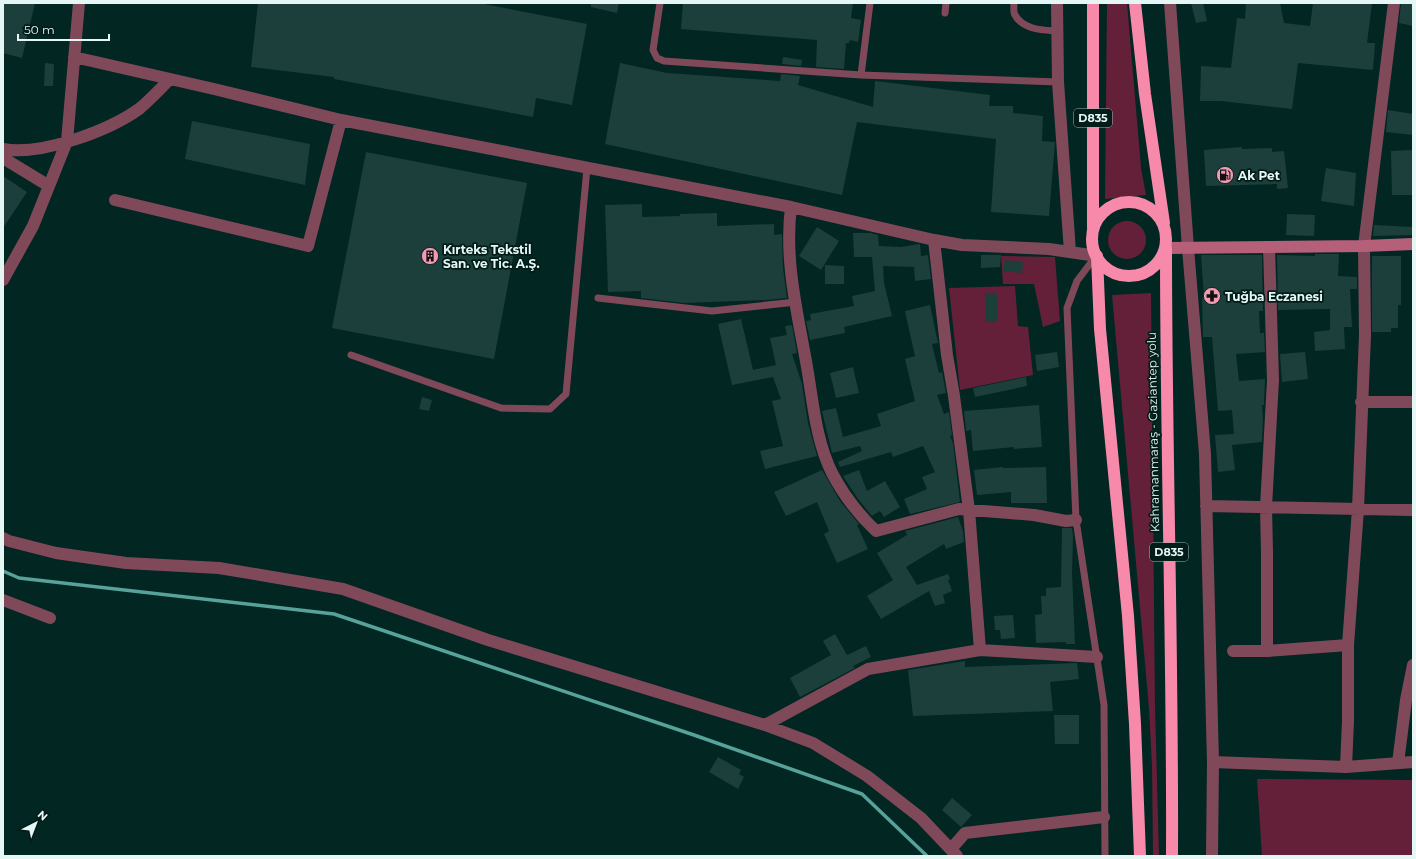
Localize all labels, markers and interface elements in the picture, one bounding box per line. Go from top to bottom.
scale bar [18,16,109,42]
text: 50 m [24,22,55,37]
road number: D835 [1074,109,1112,127]
fuel station icon: Ak Pet [1215,165,1235,185]
place label: Ak Pet [1237,168,1281,183]
place label: Kırteks Tekstil San. ve Tic. A.Ş. [443,242,540,271]
building icon: Kırteks Tekstil San. ve Tic. A.Ş. [420,246,440,266]
pharmacy icon: Tuğba Eczanesi [1202,286,1222,306]
place label: Tuğba Eczanesi [1225,289,1323,304]
street label: Kahramanmaraş - Gaziantep yolu [1144,332,1162,532]
road number: D835 [1150,543,1188,561]
north arrow [16,803,56,843]
text: N [35,807,51,824]

